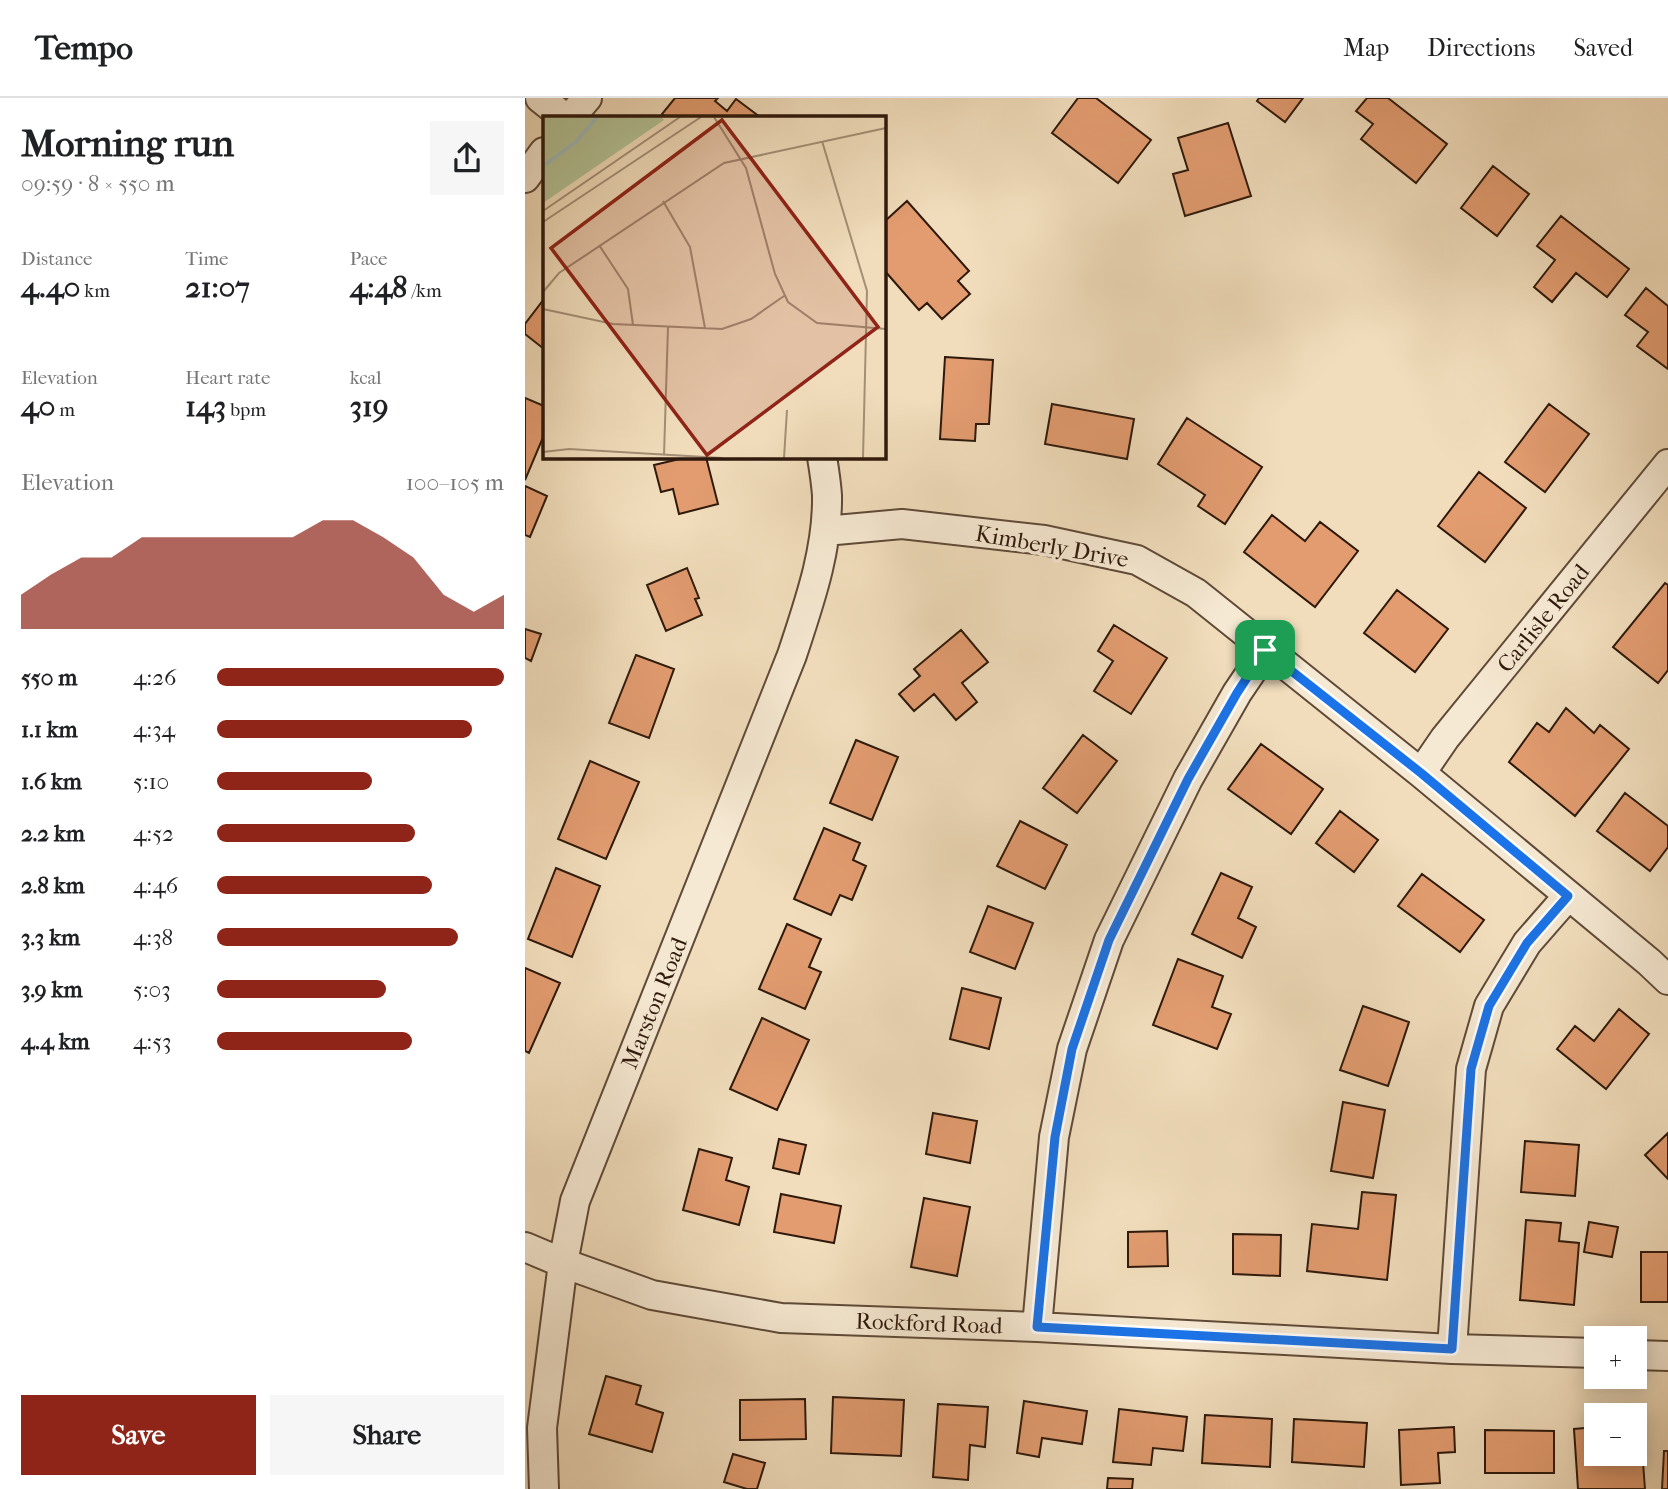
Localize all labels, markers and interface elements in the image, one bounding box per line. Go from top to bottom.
text: Tempo [35,29,133,68]
text: Map [1343,34,1389,62]
text: Directions [1427,34,1535,62]
text: Saved [1573,34,1633,62]
inset map [543,116,885,458]
text: Morning run [21,121,234,166]
button: share [430,121,504,195]
text: 09:59 · 8 × 550 m [21,170,175,197]
text: Distance [21,248,92,270]
text: Time [185,248,229,270]
text: Pace [350,248,388,270]
text: 4.40 [21,270,80,305]
text: 21:07 [185,270,250,305]
text: 4:48 [350,270,407,305]
text: km [80,280,110,302]
text: /km [407,280,442,302]
text: Elevation [21,367,98,389]
text: Heart rate [185,367,270,389]
text: kcal [350,367,382,389]
text: 40 [21,389,55,424]
text: 143 [185,389,226,424]
text: 319 [350,389,388,424]
text: m [55,399,75,421]
text: bpm [226,399,266,421]
text: Elevation [21,469,114,496]
text: 100–105 m [406,469,504,496]
street label: Kimberly Drive [973,520,1131,573]
street label: Carlisle Road [1492,559,1595,678]
pin [1235,620,1295,680]
icon: arrive [1246,631,1284,669]
text: 550 m [21,664,77,691]
text: 4:26 [133,664,176,691]
text: 1.1 km [21,716,78,743]
text: 4:34 [133,716,175,743]
text: 1.6 km [21,768,82,795]
text: 5:10 [133,768,169,795]
text: 2.2 km [21,820,85,847]
text: 4:52 [133,820,174,847]
text: 2.8 km [21,872,85,899]
text: 4:46 [133,872,178,899]
text: 3.3 km [21,924,80,951]
text: 4:38 [133,924,173,951]
street label: Marston Road [616,933,693,1073]
text: 3.9 km [21,976,83,1003]
text: 5:03 [133,976,171,1003]
text: 4.4 km [21,1028,90,1055]
text: 4:53 [133,1028,172,1055]
street label: Rockford Road [855,1307,1003,1340]
map controls [1584,1326,1647,1466]
button: + [1584,1326,1647,1389]
button: Save [21,1395,256,1475]
button: Share [270,1395,504,1475]
button: − [1584,1403,1647,1466]

